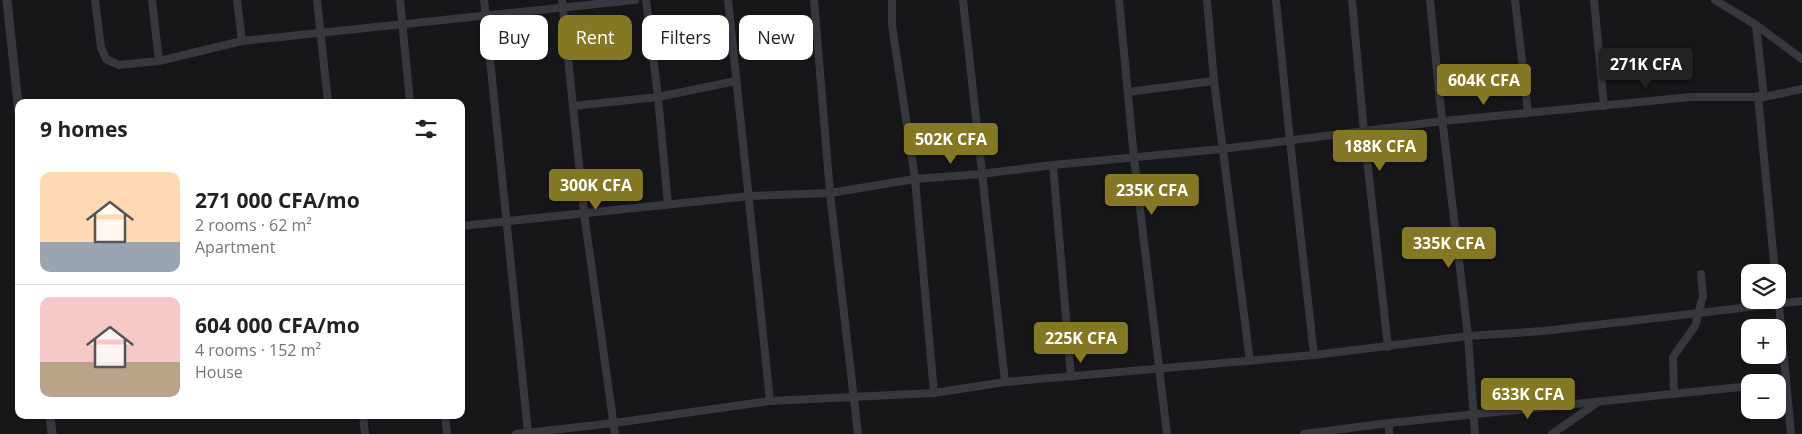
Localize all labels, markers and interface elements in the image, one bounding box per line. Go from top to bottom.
chip: Buy [480,15,548,60]
chip: Rent [558,15,632,60]
chip: Filters [642,15,729,60]
chip: New [739,15,813,60]
pin: 271K CFA [1594,48,1698,90]
text: 271K CFA [1610,53,1682,75]
pin: 604K CFA [1432,64,1536,106]
text: 604K CFA [1448,69,1520,91]
text: 9 homes [40,115,128,143]
icon: filters [412,115,440,143]
pin: 502K CFA [899,122,1003,165]
text: 502K CFA [915,128,987,150]
pin: 188K CFA [1328,130,1432,172]
text: 188K CFA [1344,135,1416,157]
pin: 300K CFA [544,168,648,211]
text: 300K CFA [560,174,632,196]
pin: 235K CFA [1100,174,1204,216]
text: 235K CFA [1116,179,1188,201]
text: 271 000 CFA/mo [195,186,360,214]
icon: home [80,192,140,252]
text: 2 rooms · 62 m² [195,214,312,236]
pin: 335K CFA [1397,226,1501,269]
text: 335K CFA [1413,232,1485,254]
text: Apartment [195,236,275,258]
map controls [1741,264,1786,419]
button: layers [1741,264,1786,309]
text: 604 000 CFA/mo [195,311,360,339]
icon: home [80,317,140,377]
button: + [1741,319,1786,364]
pin: 225K CFA [1029,322,1133,364]
text: 225K CFA [1045,327,1117,349]
text: 4 rooms · 152 m² [195,339,321,361]
text: House [195,361,243,383]
button: − [1741,374,1786,419]
pin: 633K CFA [1476,378,1580,420]
text: 633K CFA [1492,383,1564,405]

